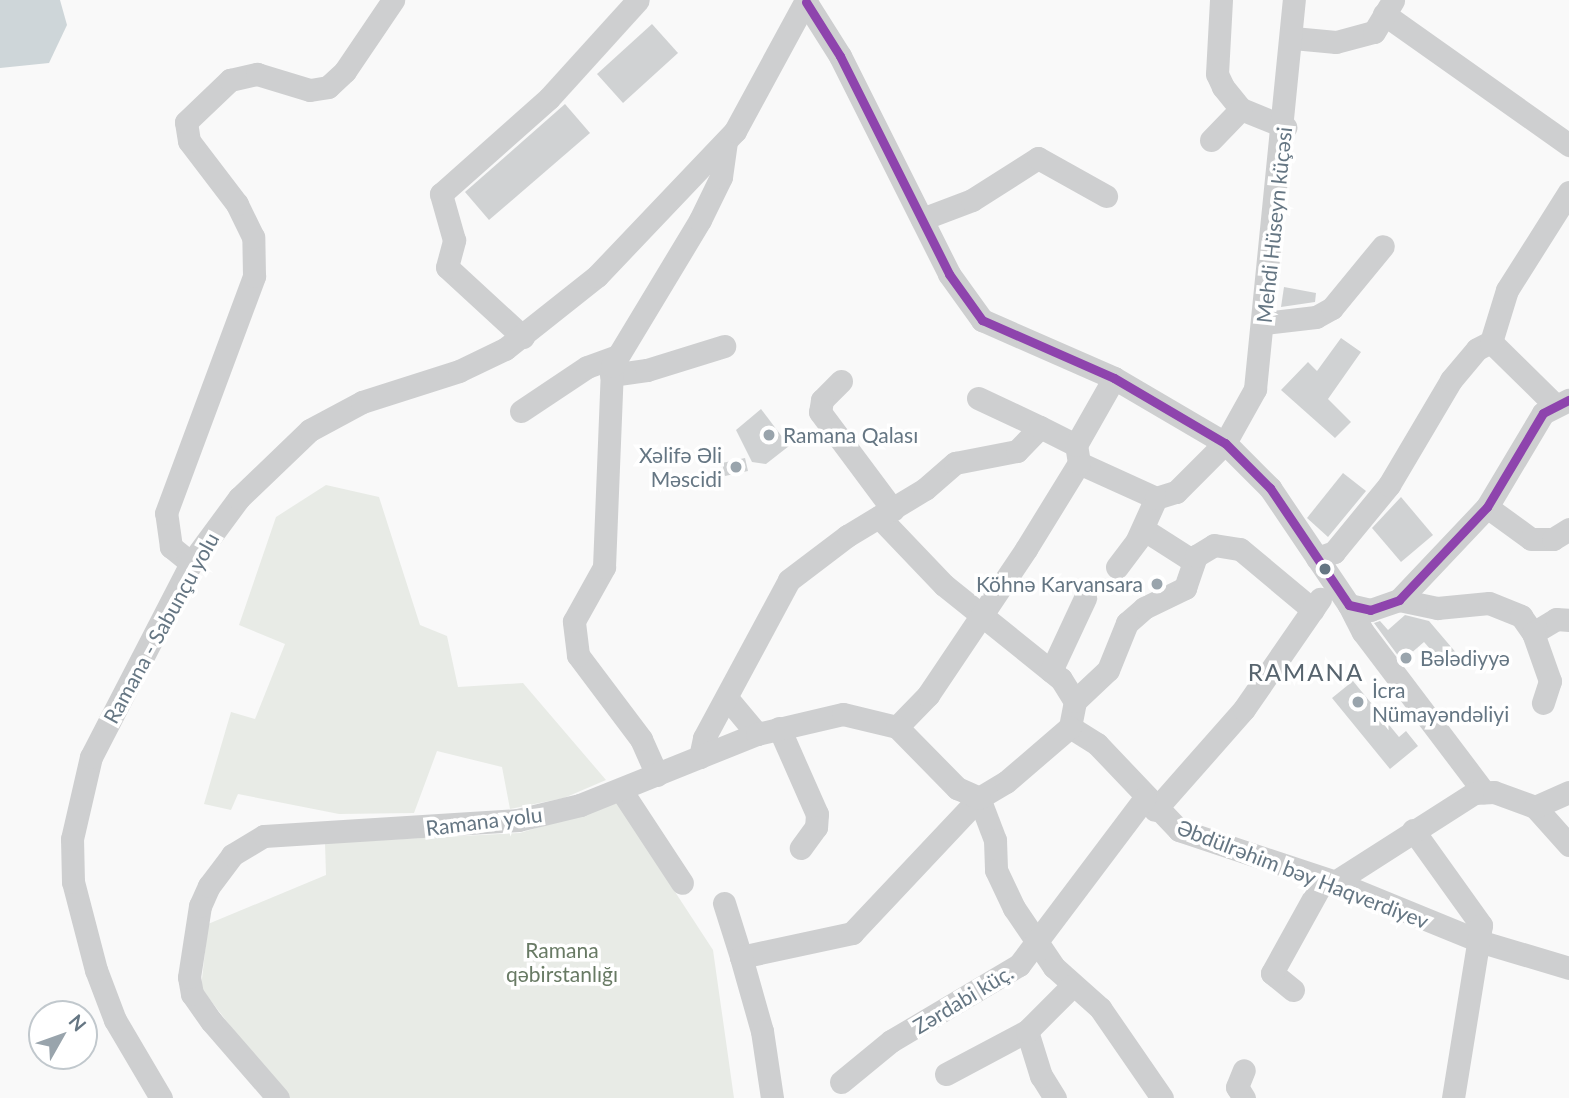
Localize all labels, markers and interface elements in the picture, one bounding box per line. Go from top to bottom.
street label: Mehdi Hüseyn küçəsi [1251,126,1297,324]
place label: Ramana Qalası [783,422,918,448]
marker: Ramana Qalası [761,427,777,443]
place label: Xəlifə Əli Məscidi [639,442,722,492]
marker: Xəlifə Əli Məscidi [728,459,744,475]
street label: Ramana - Sabunçu yolu [98,528,224,728]
unlabelled marker [1318,562,1332,576]
place label: Köhnə Karvansara [976,571,1143,597]
marker: Köhnə Karvansara [1149,576,1165,592]
place label: Bələdiyyə [1420,645,1510,671]
marker: Bələdiyyə [1398,650,1414,666]
district label: RAMANA [1249,658,1363,686]
place label: İcra Nümayəndəliyi [1372,677,1509,727]
marker: İcra Nümayəndəliyi [1350,694,1366,710]
street label: Ramana yolu [424,801,544,841]
street label: Əbdülrəhim bəy Haqverdiyev [1173,814,1433,934]
park label: Ramana qəbirstanlığı [506,937,618,987]
street label: Zərdabi küç. [908,959,1018,1039]
north arrow [28,1000,98,1070]
text: N [64,1009,91,1035]

